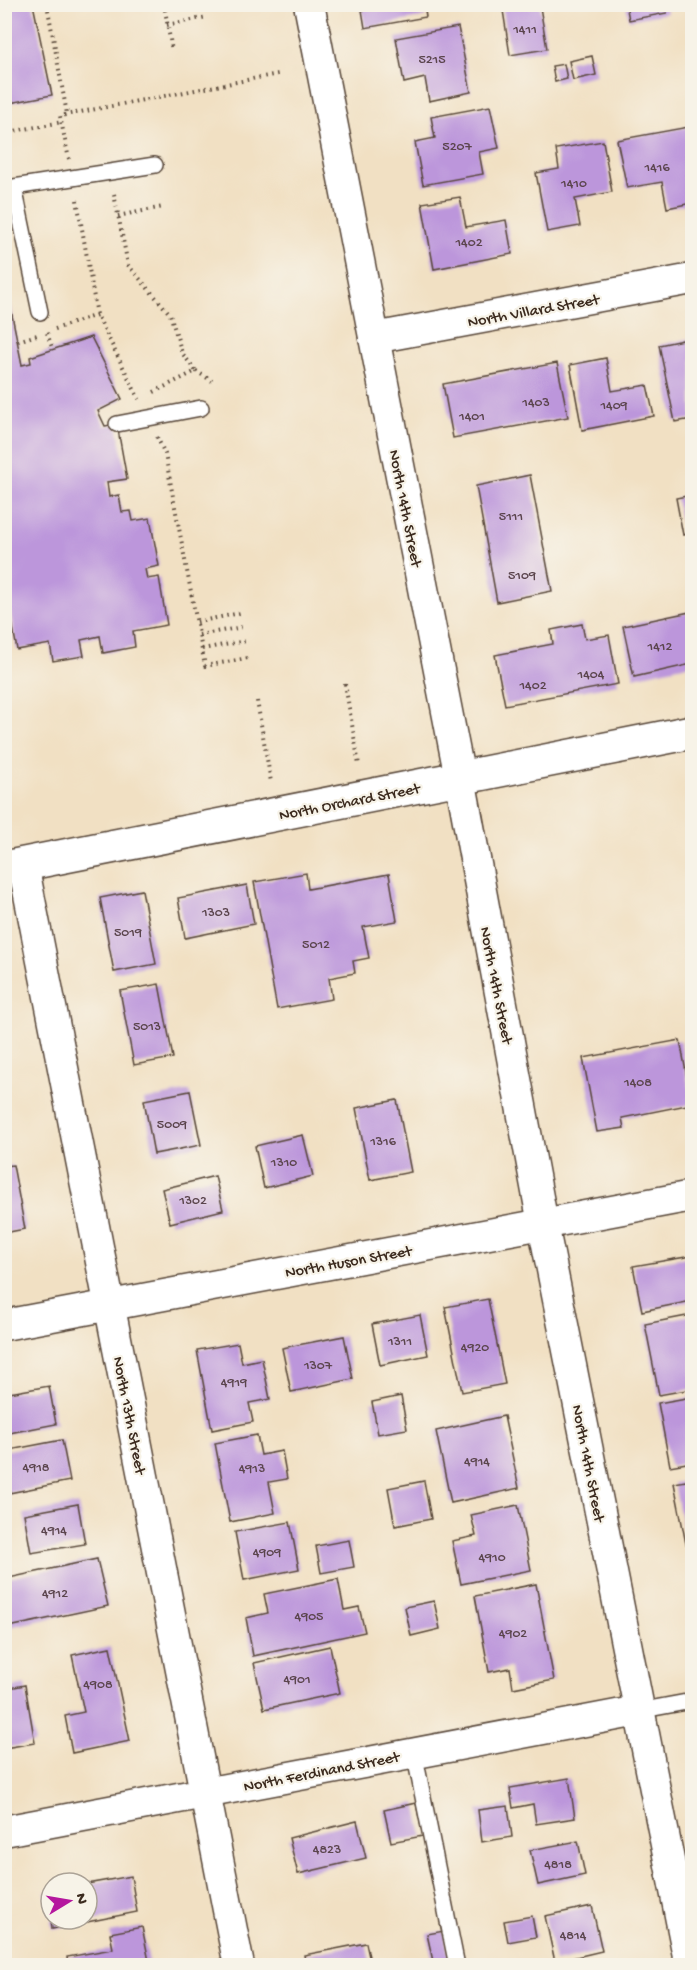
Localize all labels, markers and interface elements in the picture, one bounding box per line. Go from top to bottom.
house number: 1411 [512,22,537,39]
house number: 5215 [418,52,446,69]
house number: 5207 [442,139,472,156]
house number: 1416 [643,160,670,177]
house number: 1410 [560,176,587,193]
house number: 1402 [454,235,483,252]
street label: North Villard Street [466,291,602,333]
house number: 1403 [521,395,550,412]
house number: 1409 [599,398,628,415]
house number: 1401 [458,409,485,426]
street label: North 14th Street [383,448,425,570]
house number: 5111 [499,509,523,526]
house number: 5109 [508,568,536,585]
house number: 1412 [647,639,673,656]
house number: 1404 [577,667,605,684]
house number: 1402 [518,678,547,695]
street label: North Orchard Street [278,780,423,826]
house number: 1303 [201,905,230,922]
house number: 5019 [114,925,142,942]
street label: North 14th Street [474,925,516,1047]
house number: 5012 [302,937,330,954]
house number: 5013 [133,1019,161,1036]
house number: 1408 [623,1075,652,1092]
house number: 5009 [157,1117,187,1134]
house number: 1316 [369,1134,397,1151]
house number: 1310 [270,1155,297,1172]
house number: 1302 [178,1193,207,1210]
street label: North Huson Street [284,1243,415,1284]
house number: 1311 [387,1334,412,1351]
house number: 4920 [461,1340,489,1357]
street label: North 13th Street [107,1355,149,1478]
house number: 1307 [303,1358,333,1375]
house number: 4919 [221,1375,247,1392]
street label: North 14th Street [566,1403,608,1525]
house number: 4914 [464,1454,490,1471]
house number: 4918 [23,1460,50,1477]
house number: 4913 [239,1461,265,1478]
house number: 4914 [41,1523,67,1540]
house number: 4909 [253,1545,281,1562]
house number: 4910 [478,1550,506,1567]
house number: 4912 [42,1586,68,1603]
house number: 4905 [295,1609,323,1626]
house number: 4902 [499,1626,527,1643]
house number: 4901 [283,1672,311,1689]
house number: 4908 [83,1677,113,1694]
street label: North Ferdinand Street [242,1749,403,1798]
house number: 4823 [313,1842,341,1859]
house number: 4818 [544,1857,572,1874]
north arrow [39,1871,99,1931]
text: N [70,1892,91,1906]
house number: 4814 [560,1928,587,1945]

